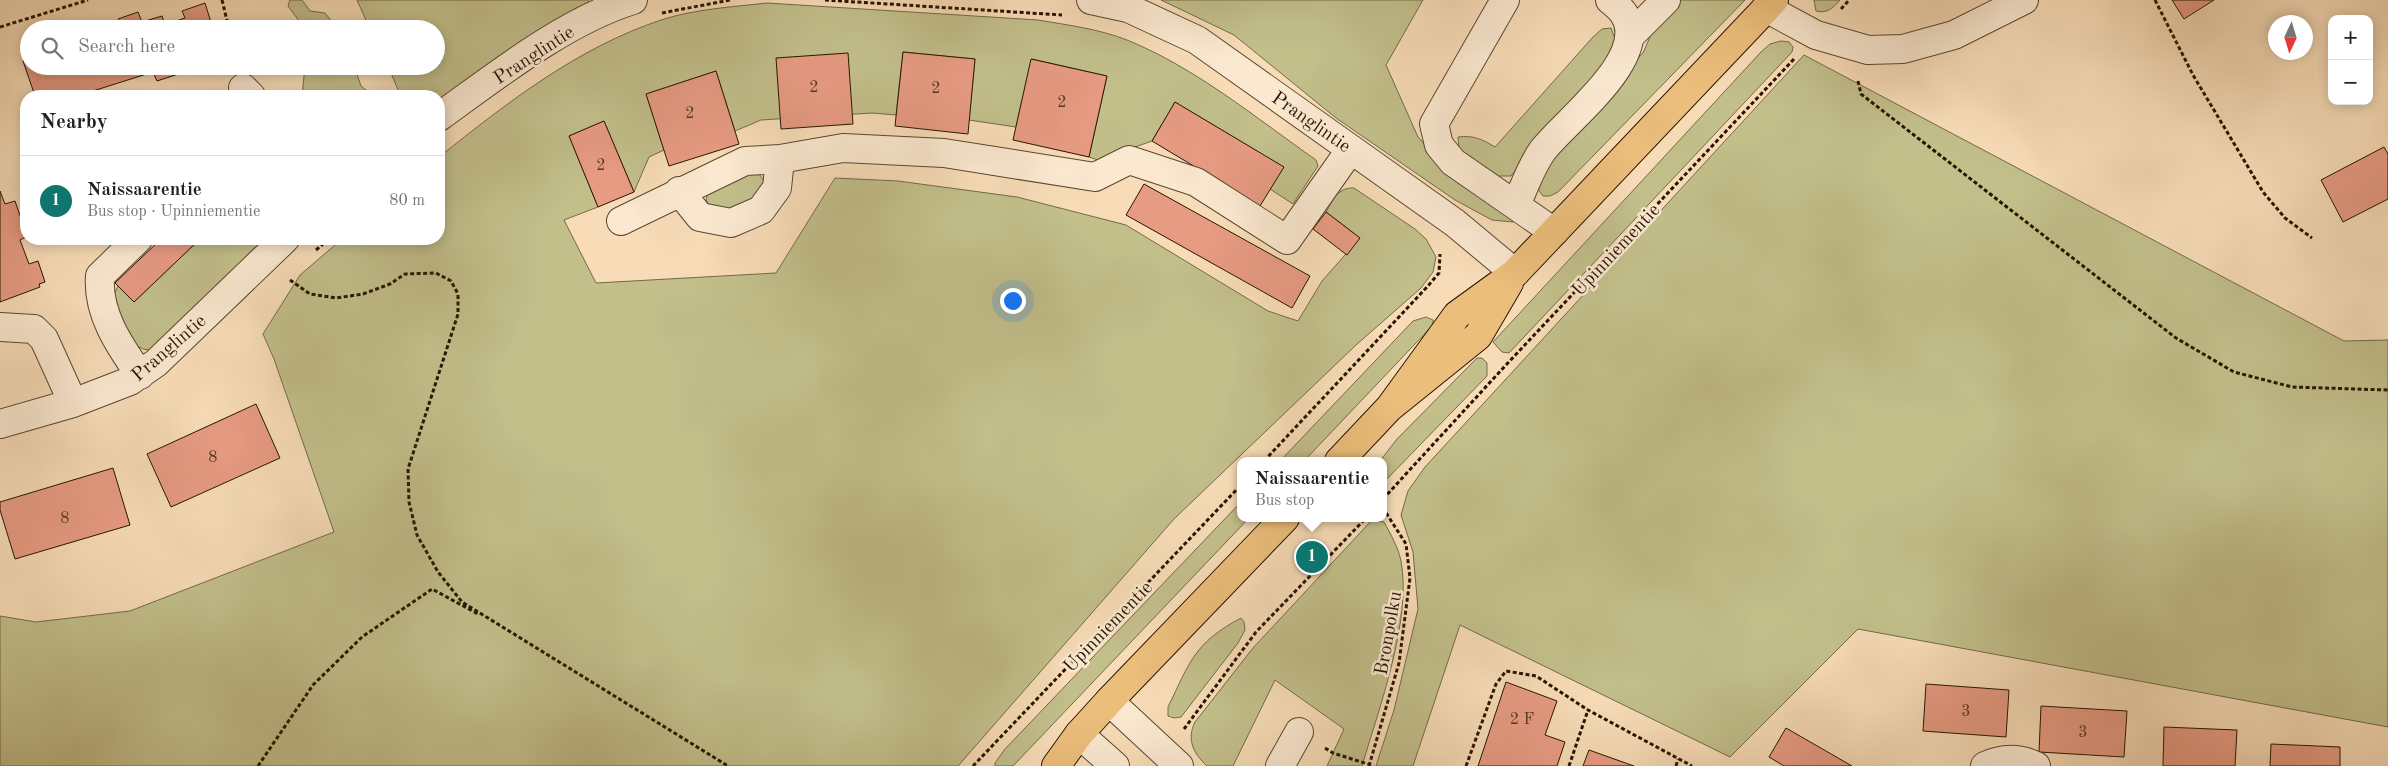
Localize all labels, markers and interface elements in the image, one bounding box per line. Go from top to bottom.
north arrow [2268,15,2313,60]
map controls [2328,15,2373,105]
button: + [2328,15,2373,60]
search box [20,20,445,75]
street label: Pranglintie [491,23,578,89]
icon: search [38,34,66,62]
text: Search here [78,38,175,57]
button: − [2328,60,2373,105]
house number: 2 [809,80,819,96]
house number: 2 [931,81,941,97]
street label: Pranglintie [1268,89,1354,157]
house number: 2 [1057,95,1067,111]
house number: 2 [685,106,695,122]
text: Nearby [40,112,108,133]
house number: 2 [596,158,606,174]
text: Naissaarentie [87,181,202,200]
text: 1 [51,193,61,209]
text: 80 m [389,193,425,209]
street label: Upinniementie [1569,201,1664,301]
text: Bus stop · Upinniementie [87,204,260,220]
your location [1000,288,1026,314]
street label: Pranglintie [129,312,210,386]
house number: 8 [208,450,218,466]
popup [1237,457,1387,522]
text: Naissaarentie [1255,470,1369,489]
text: Bus stop [1255,493,1314,509]
house number: 8 [60,511,70,527]
pin: 1 [1296,538,1328,576]
street label: Upinniementie [1061,578,1157,677]
street label: Bronpolku [1373,590,1406,677]
house number: 3 [1961,704,1971,720]
house number: 2 F [1510,712,1534,728]
house number: 3 [2078,725,2088,741]

